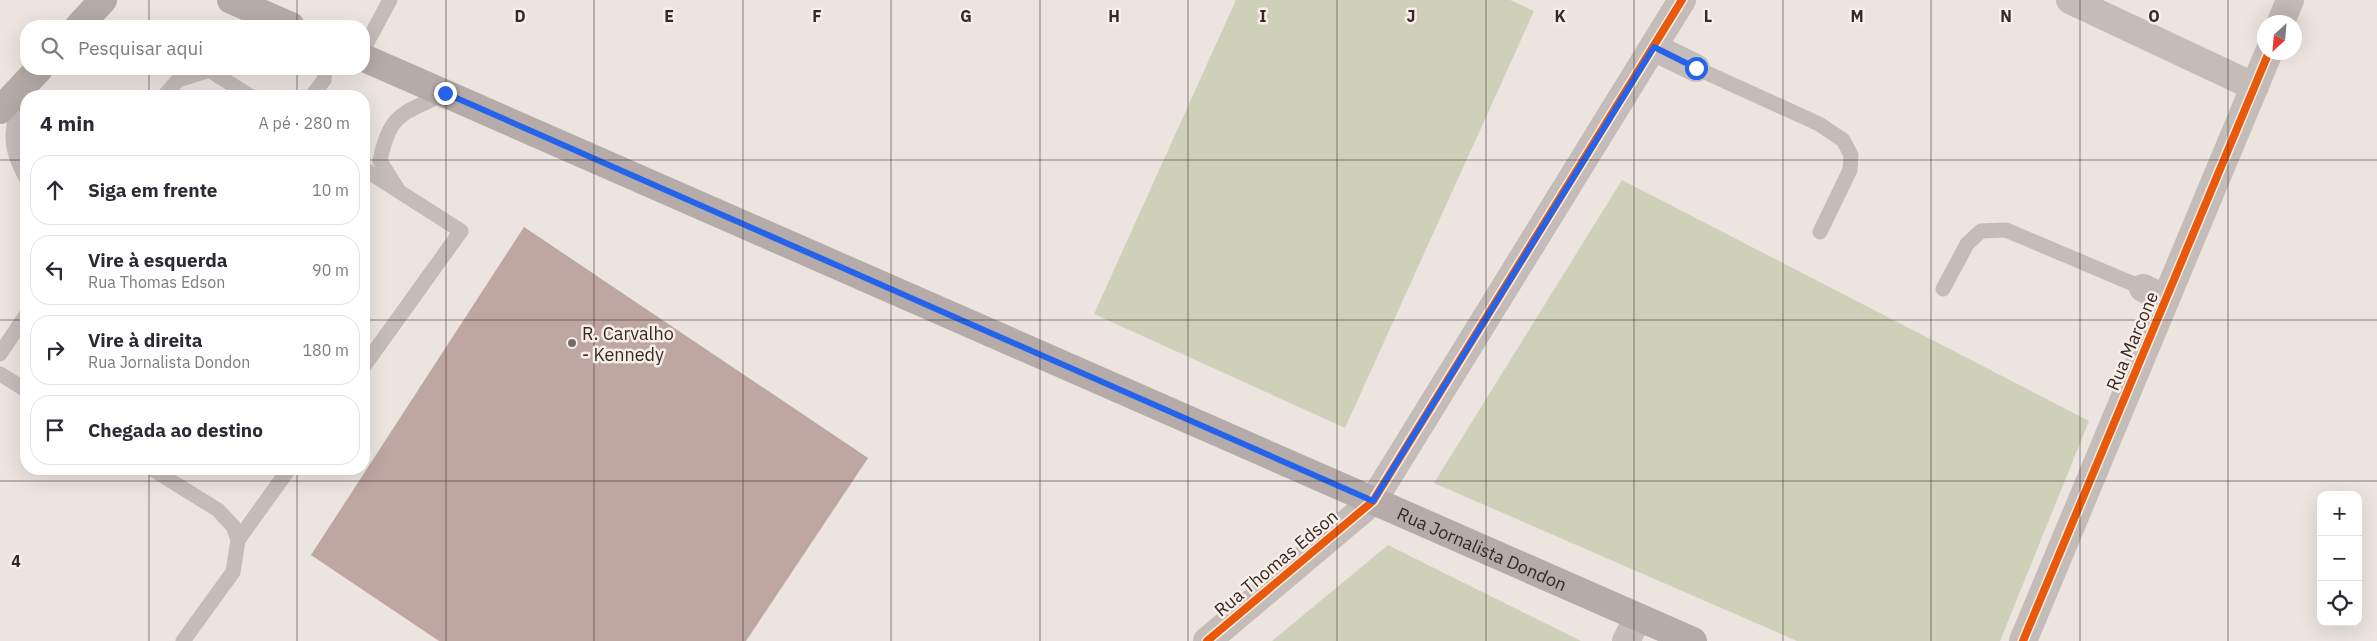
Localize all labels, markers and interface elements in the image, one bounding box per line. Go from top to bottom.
text: D [514,6,526,26]
text: E [664,6,674,26]
text: F [812,6,822,26]
text: G [960,6,972,26]
text: H [1108,6,1120,26]
text: I [1260,6,1267,26]
text: J [1407,6,1415,26]
text: K [1554,6,1566,26]
text: L [1704,6,1712,26]
text: M [1850,6,1864,26]
text: N [2000,6,2012,26]
text: O [2148,6,2160,26]
north arrow [2257,15,2302,60]
search box [20,20,370,75]
icon: search [38,34,66,62]
text: Pesquisar aqui [78,36,203,60]
route start [1685,57,1708,80]
route end [434,82,457,105]
text: 4 min [40,109,95,137]
text: A pé · 280 m [259,113,350,133]
icon: ahead [41,176,69,204]
text: Siga em frente [88,178,218,202]
text: 10 m [312,180,349,200]
text: Vire à esquerda [88,248,228,272]
icon: left [41,256,69,284]
text: 90 m [312,260,349,280]
text: Rua Thomas Edson [88,272,225,292]
street label: Rua Marcone [2101,288,2163,394]
place label: R. Carvalho - Kennedy [582,322,674,366]
text: Vire à direita [88,328,203,352]
icon: right [41,336,69,364]
marker: R. Carvalho - Kennedy [566,337,578,349]
text: 180 m [302,340,349,360]
text: Rua Jornalista Dondon [88,352,250,372]
icon: arrive [41,416,69,444]
text: Chegada ao destino [88,418,263,442]
map controls [2317,491,2362,626]
button: + [2317,491,2362,536]
street label: Rua Jornalista Dondon [1394,501,1570,596]
street label: Rua Thomas Edson [1209,505,1343,621]
button: − [2317,536,2362,581]
text: 4 [11,551,21,571]
button: locate [2317,581,2362,626]

